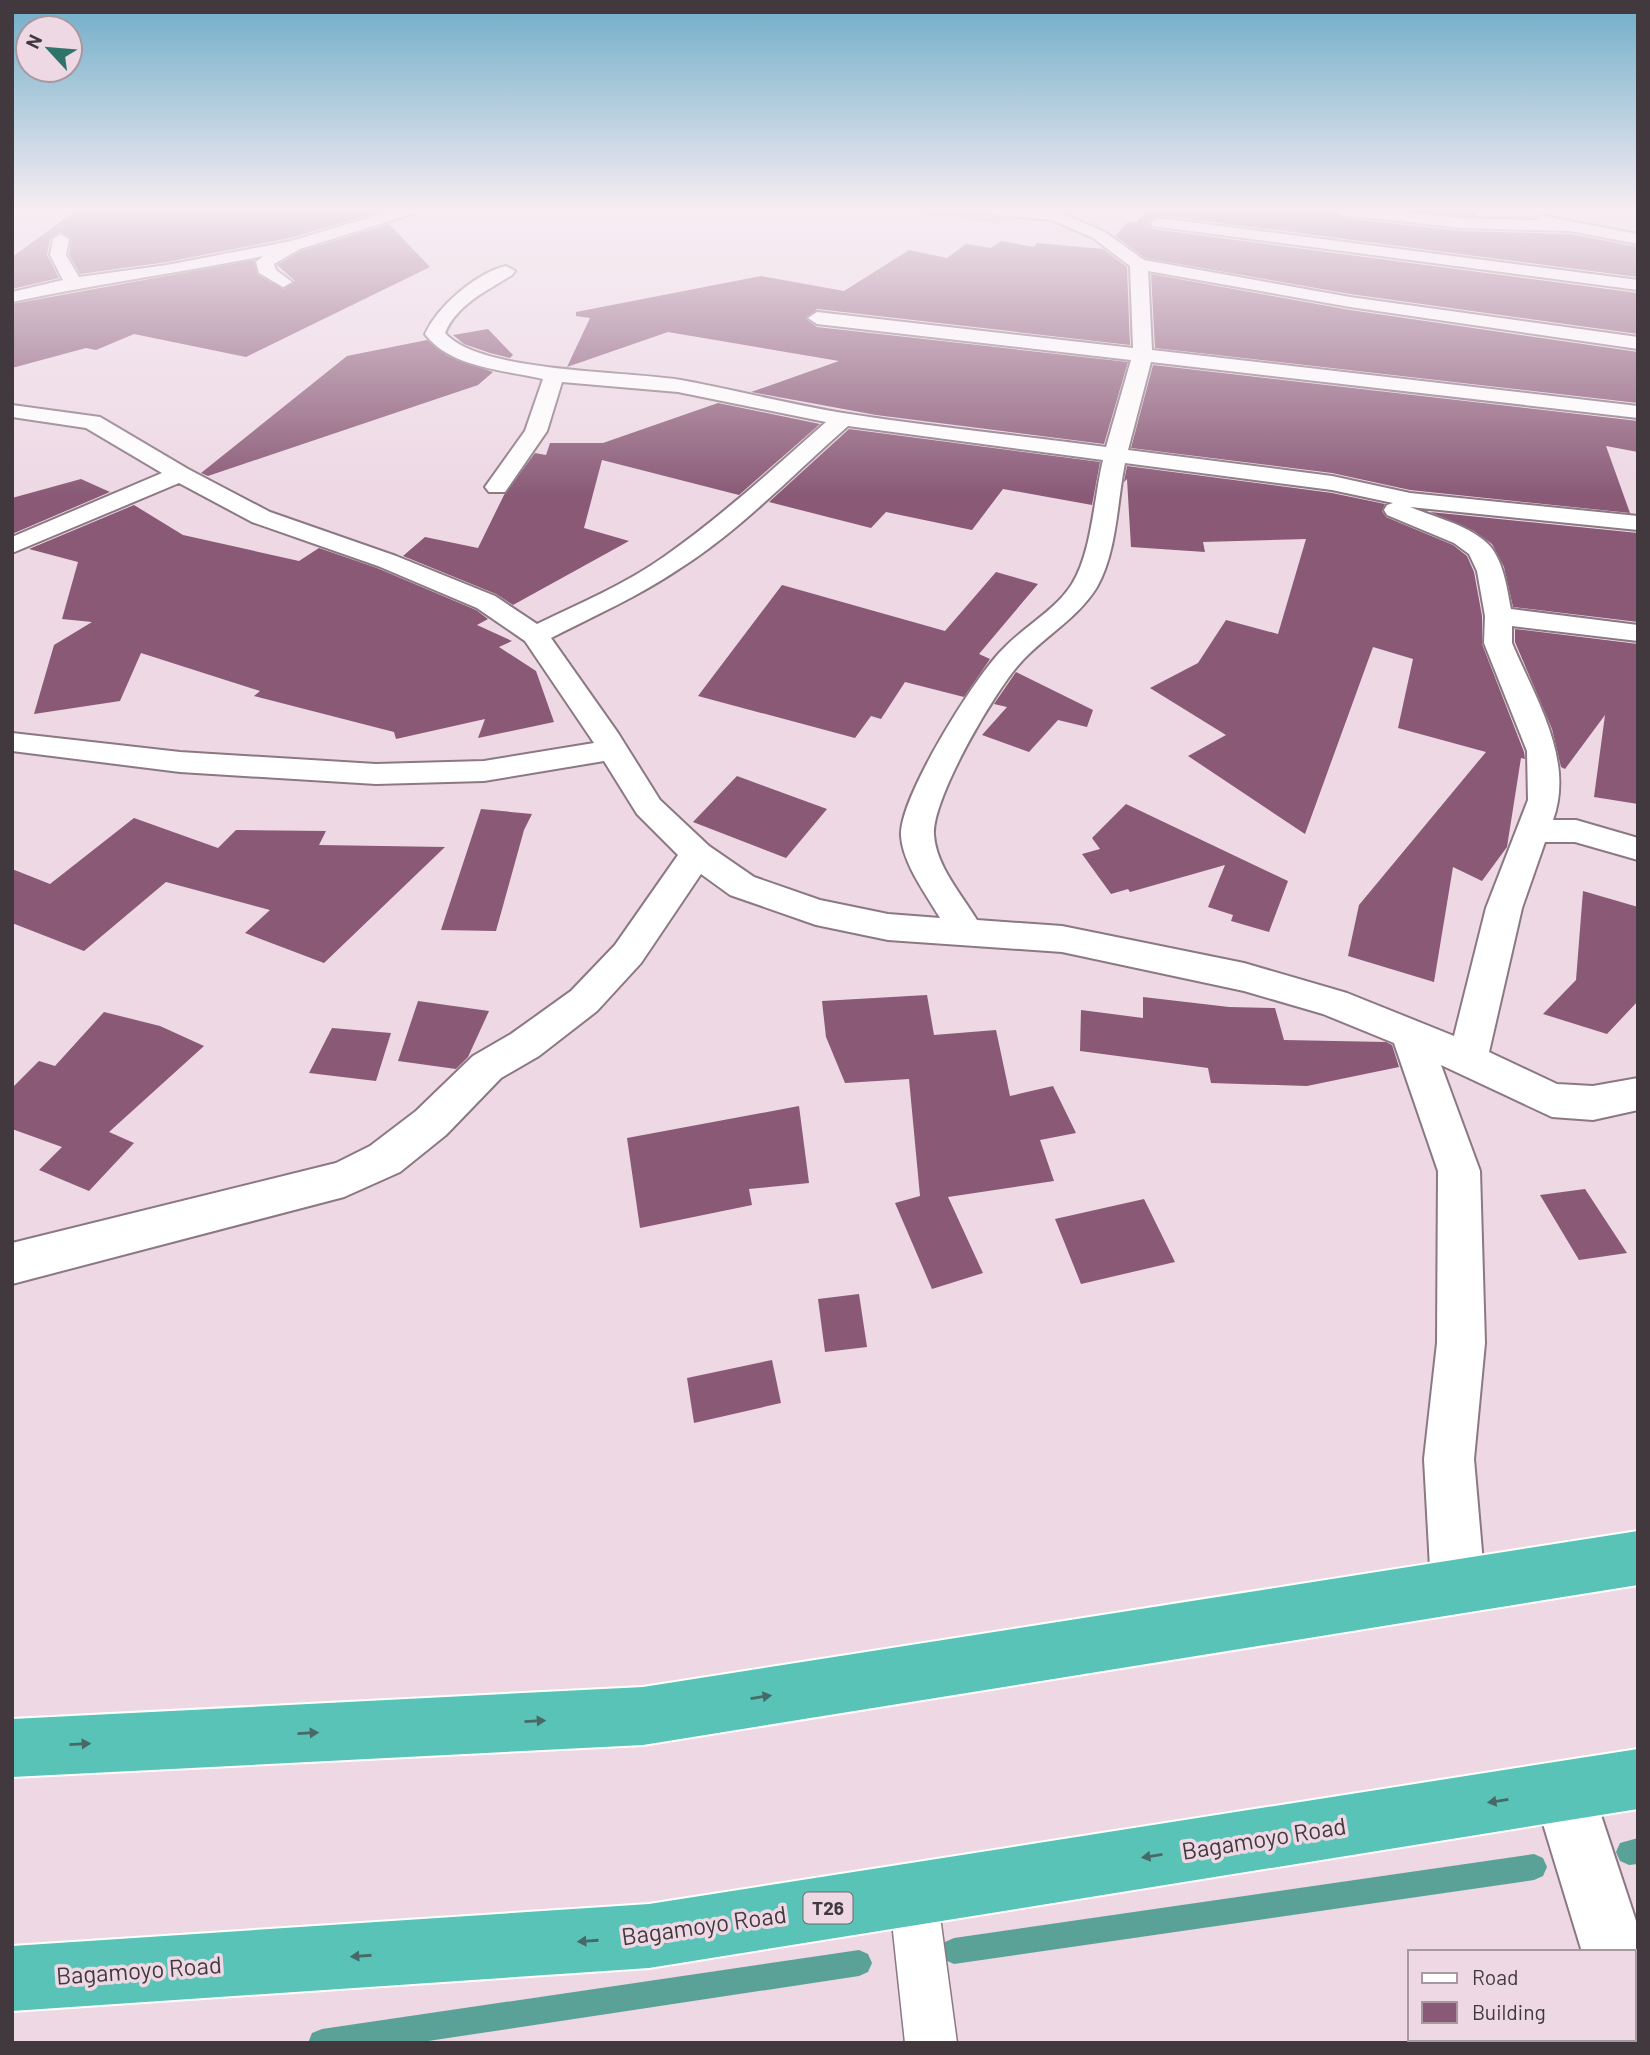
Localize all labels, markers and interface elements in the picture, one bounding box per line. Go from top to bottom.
north arrow [14,14,84,84]
text: N [20,31,46,52]
one-way arrow [750,1691,772,1702]
one-way arrow [524,1715,546,1726]
one-way arrow [297,1727,319,1738]
one-way arrow [70,1739,92,1750]
one-way arrow [1487,1796,1509,1807]
street label: Bagamoyo Road [1179,1810,1348,1865]
one-way arrow [1141,1851,1163,1862]
road number: T26 [804,1892,852,1924]
street label: Bagamoyo Road [620,1899,788,1950]
one-way arrow [577,1935,599,1946]
street label: Bagamoyo Road [55,1949,223,1990]
legend [1408,1950,1636,2041]
one-way arrow [350,1951,372,1962]
text: Road [1472,1964,1518,1989]
text: Building [1472,1999,1546,2024]

